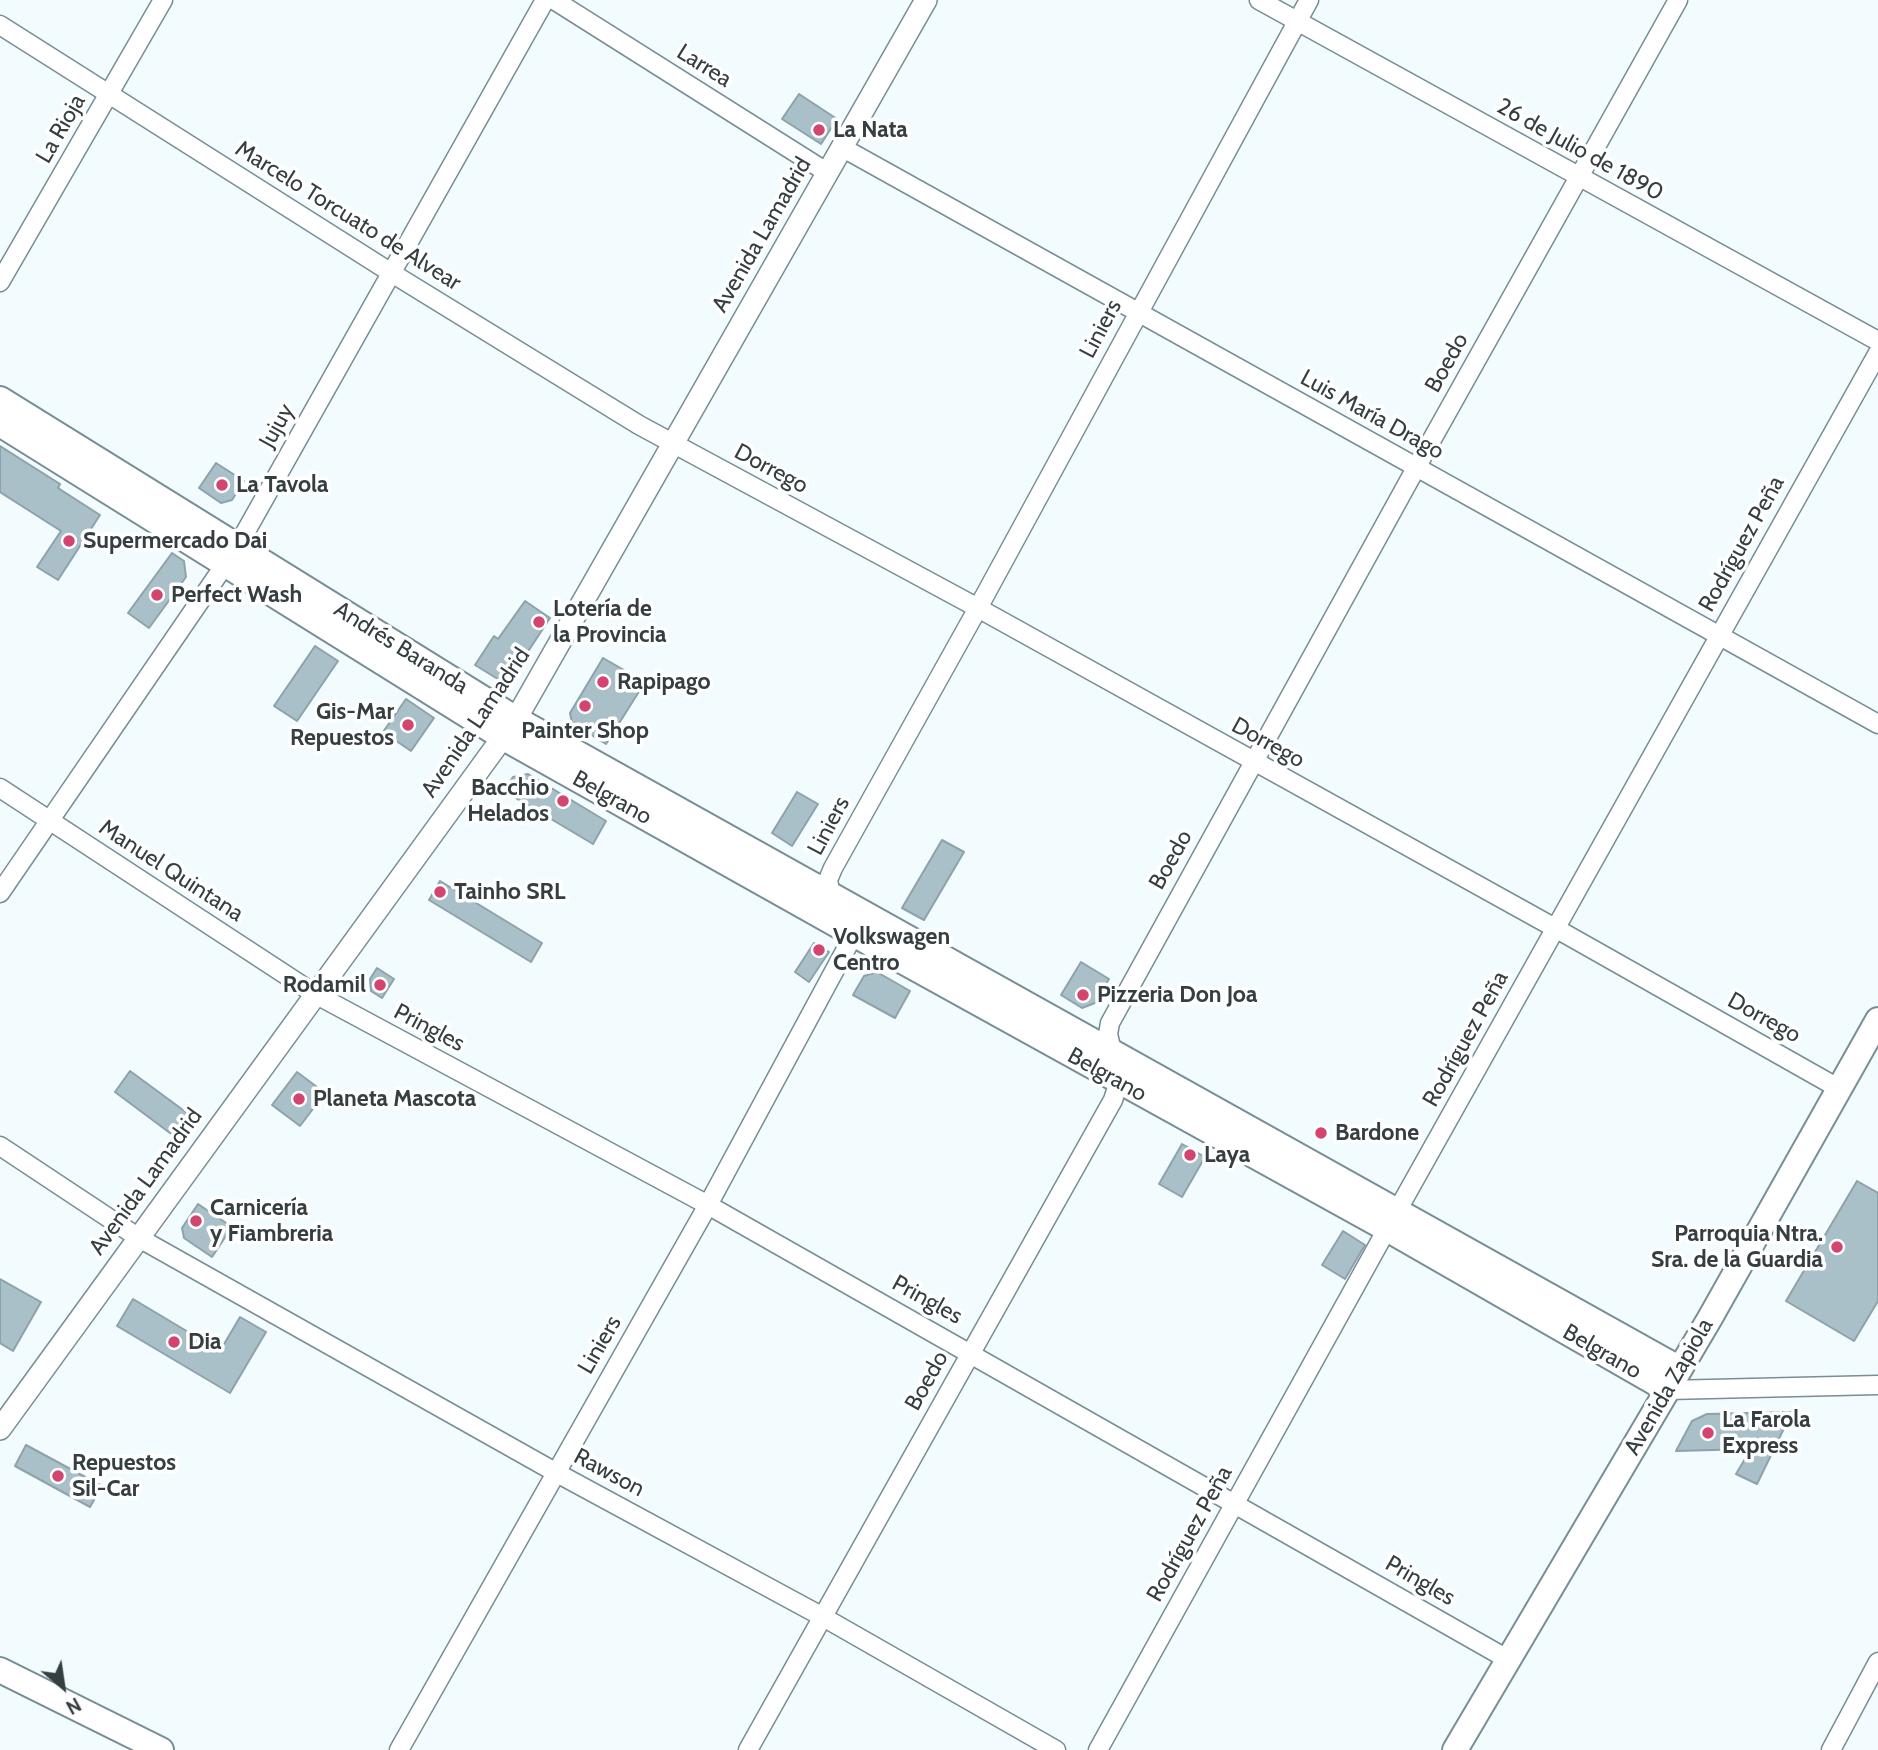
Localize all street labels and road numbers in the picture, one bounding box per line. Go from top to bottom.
street label: Larrea [671,39,737,93]
street label: La Rioja [30,90,92,168]
street label: 26 de Julio de 1890 [1492,93,1668,207]
street label: Marcelo Torcuato de Alvear [230,135,466,297]
street label: Avenida Lamadrid [706,153,818,317]
street label: Liniers [1074,295,1128,363]
street label: Boedo [1420,329,1474,397]
street label: Luis María Drago [1295,364,1449,466]
street label: Jujuy [254,399,300,453]
street label: Dorrego [729,438,813,500]
street label: Rodríguez Peña [1693,471,1791,617]
street label: Andrés Baranda [329,596,473,700]
street label: Avenida Lamadrid [416,643,536,803]
street label: Dorrego [1227,712,1309,774]
street label: Belgrano [568,765,656,831]
street label: Liniers [802,792,856,860]
street label: Manuel Quintana [94,814,248,928]
street label: Boedo [1144,826,1198,894]
street label: Rodríguez Peña [1417,966,1515,1112]
street label: Dorrego [1723,987,1805,1049]
street label: Pringles [389,998,469,1058]
street label: Belgrano [1063,1042,1151,1108]
street label: Avenida Lamadrid [84,1103,208,1261]
street label: Pringles [887,1269,967,1331]
street label: Liniers [572,1311,628,1379]
street label: Avenida Zapiola [1619,1314,1719,1460]
street label: Belgrano [1558,1319,1646,1385]
street label: Boedo [900,1347,954,1415]
street label: Rawson [569,1443,649,1503]
street label: Rodríguez Peña [1141,1461,1239,1607]
street label: Pringles [1380,1550,1460,1612]

